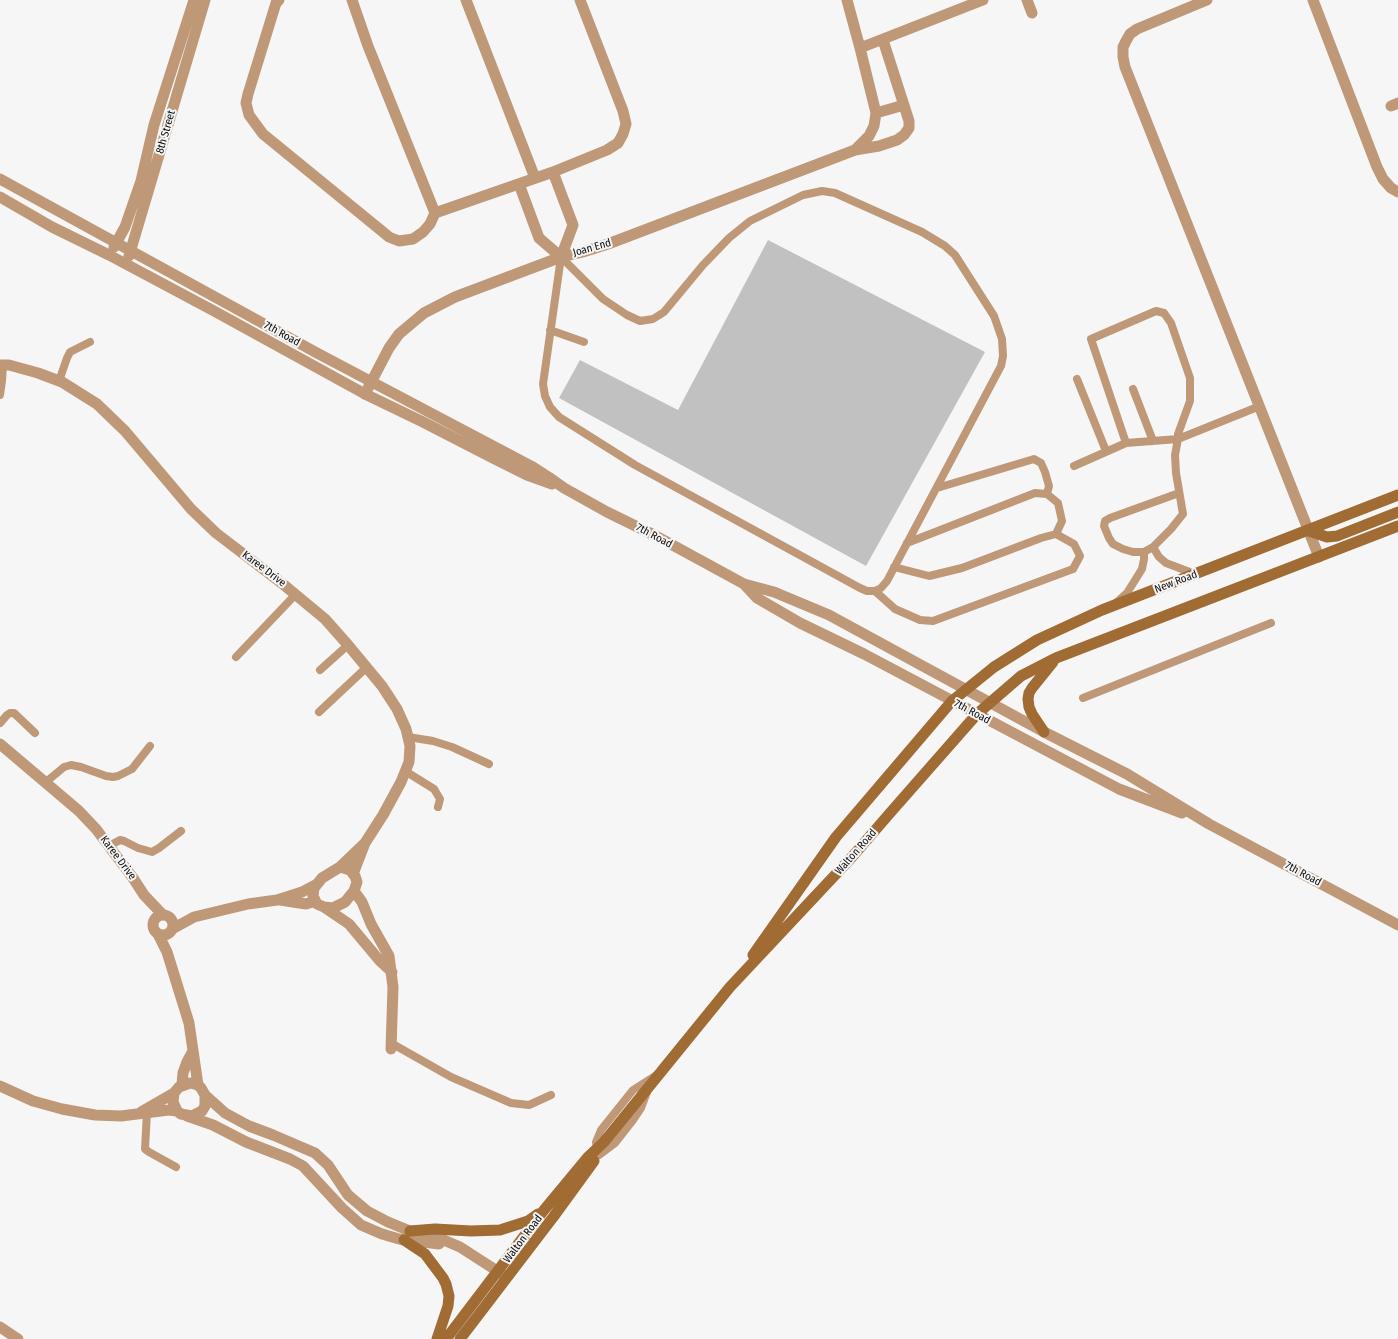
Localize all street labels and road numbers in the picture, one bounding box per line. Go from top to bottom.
street label: 8th Street [154,109,178,155]
street label: Joan End [571,236,613,260]
street label: 7th Road [262,319,302,349]
street label: 7th Road [634,521,674,551]
street label: Karee Drive [240,548,288,590]
street label: New Road [1153,568,1199,596]
street label: 7th Road [952,697,992,727]
street label: Walton Road [832,826,880,878]
street label: Karee Drive [97,834,139,882]
street label: 7th Road [1283,859,1323,889]
street label: Walton Road [501,1212,545,1266]

